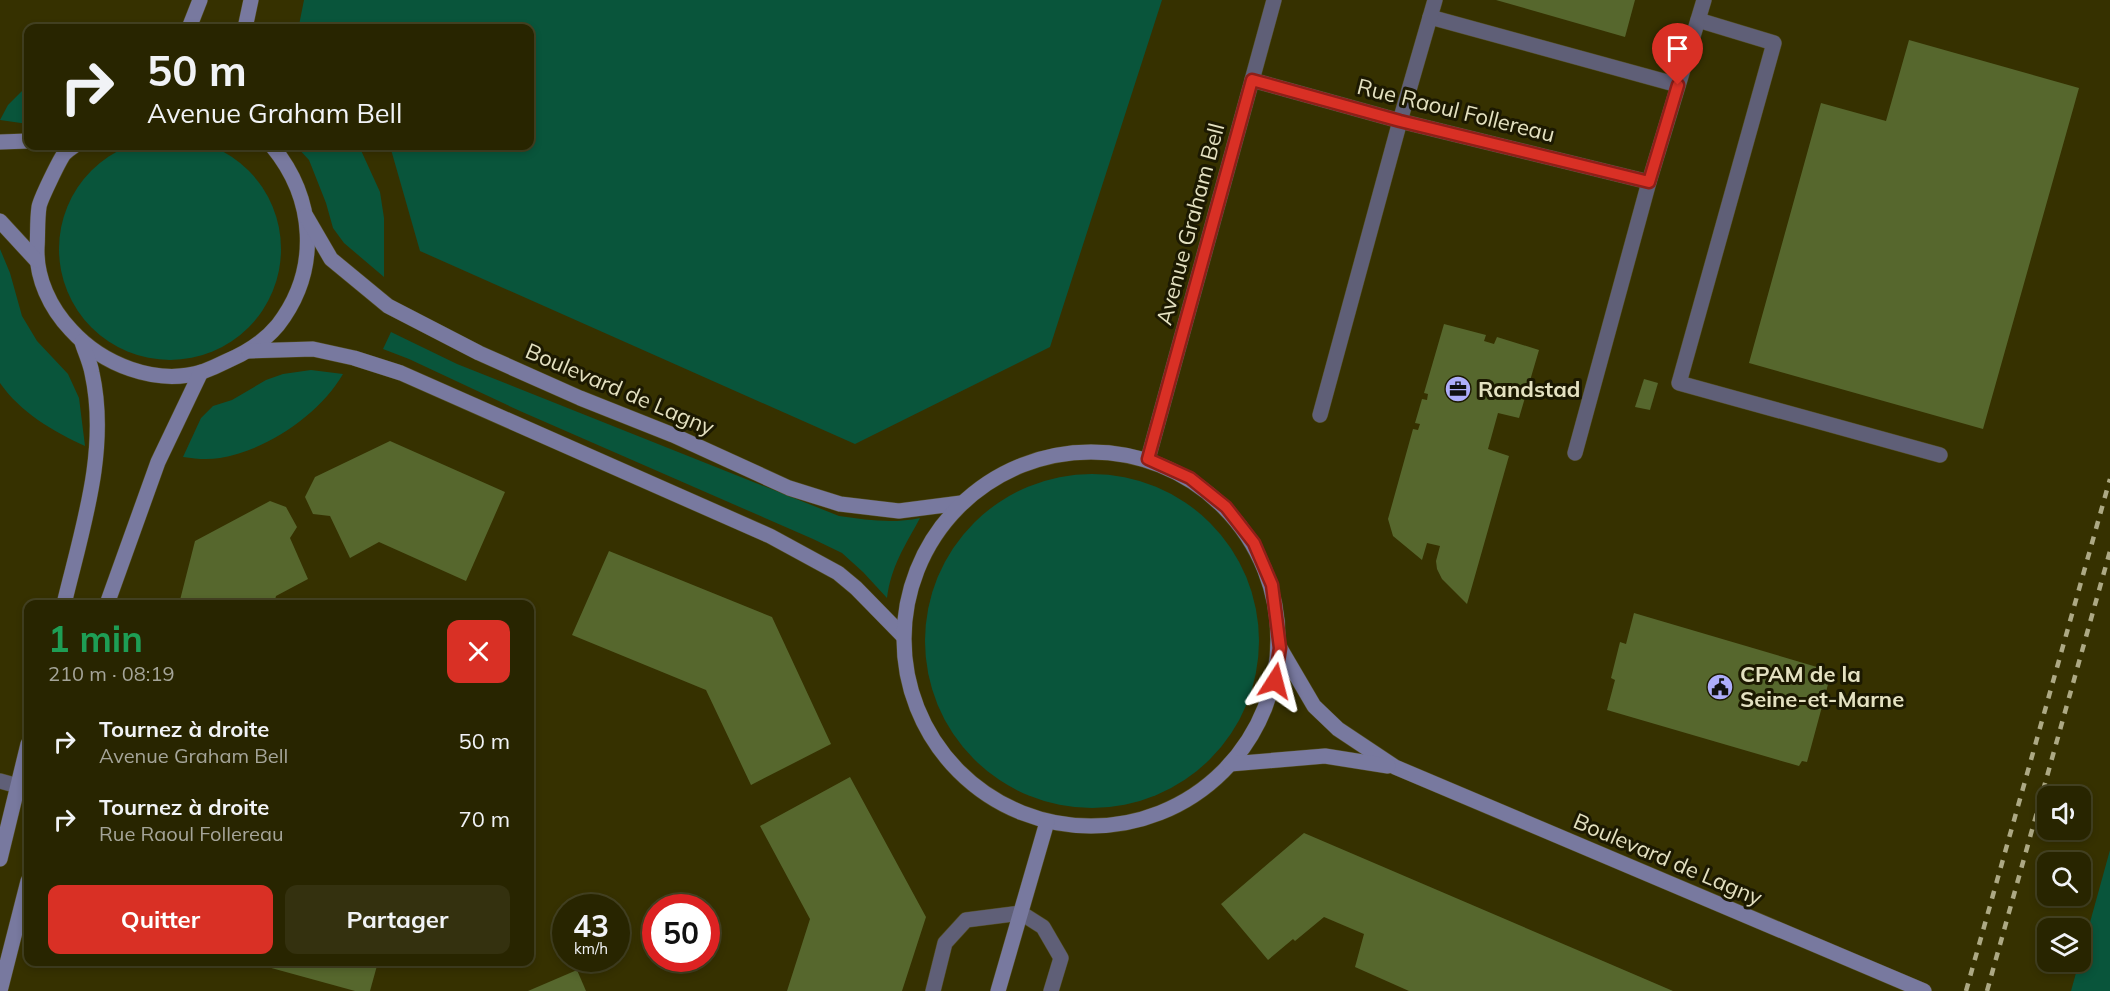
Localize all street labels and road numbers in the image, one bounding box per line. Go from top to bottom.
street label: Rue Raoul Follereau [1354,72,1558,148]
street label: Avenue Graham Bell [1150,120,1230,328]
street label: Boulevard de Lagny [521,337,719,442]
street label: Boulevard de Lagny [1569,807,1767,912]

